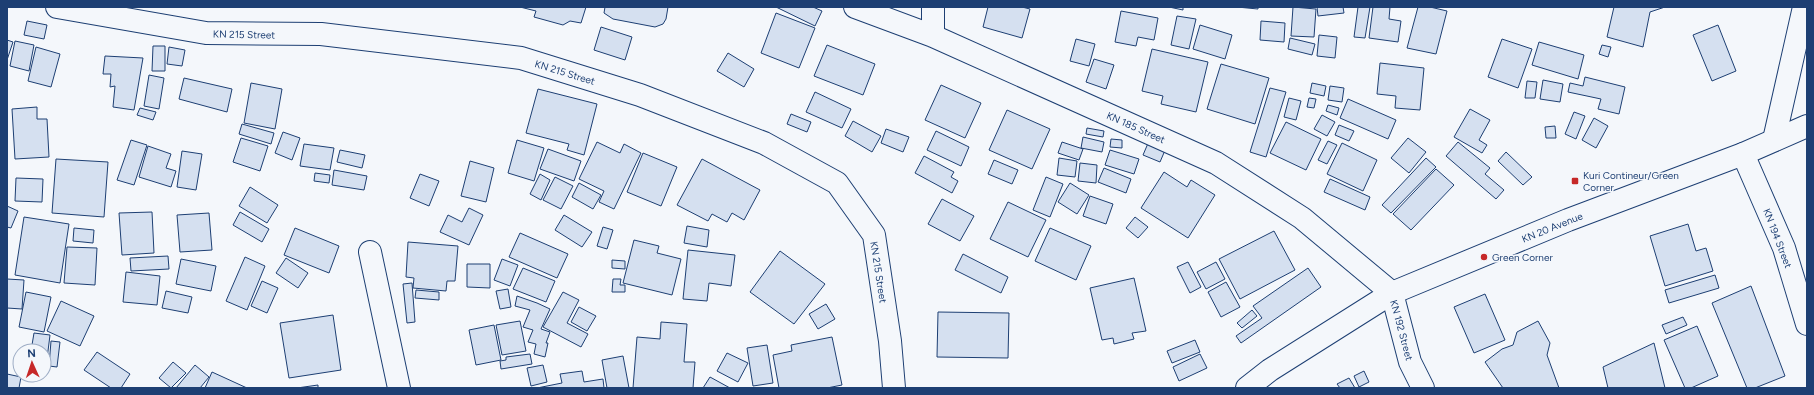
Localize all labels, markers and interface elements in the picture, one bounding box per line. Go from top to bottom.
street label: KN 215 Street [213,27,275,42]
street label: KN 215 Street [533,57,597,88]
street label: KN 185 Street [1104,109,1167,146]
place label: Kuri Contineur/Green Corner [1583,169,1679,194]
marker: Kuri Contineur/Green Corner [1570,176,1580,186]
street label: KN 194 Street [1760,207,1795,270]
street label: KN 20 Avenue [1520,209,1585,246]
street label: KN 215 Street [867,240,890,304]
place label: Green Corner [1492,251,1553,264]
marker: Green Corner [1479,252,1489,262]
street label: KN 192 Street [1387,298,1416,362]
north arrow [12,343,52,383]
text: N [27,347,36,360]

